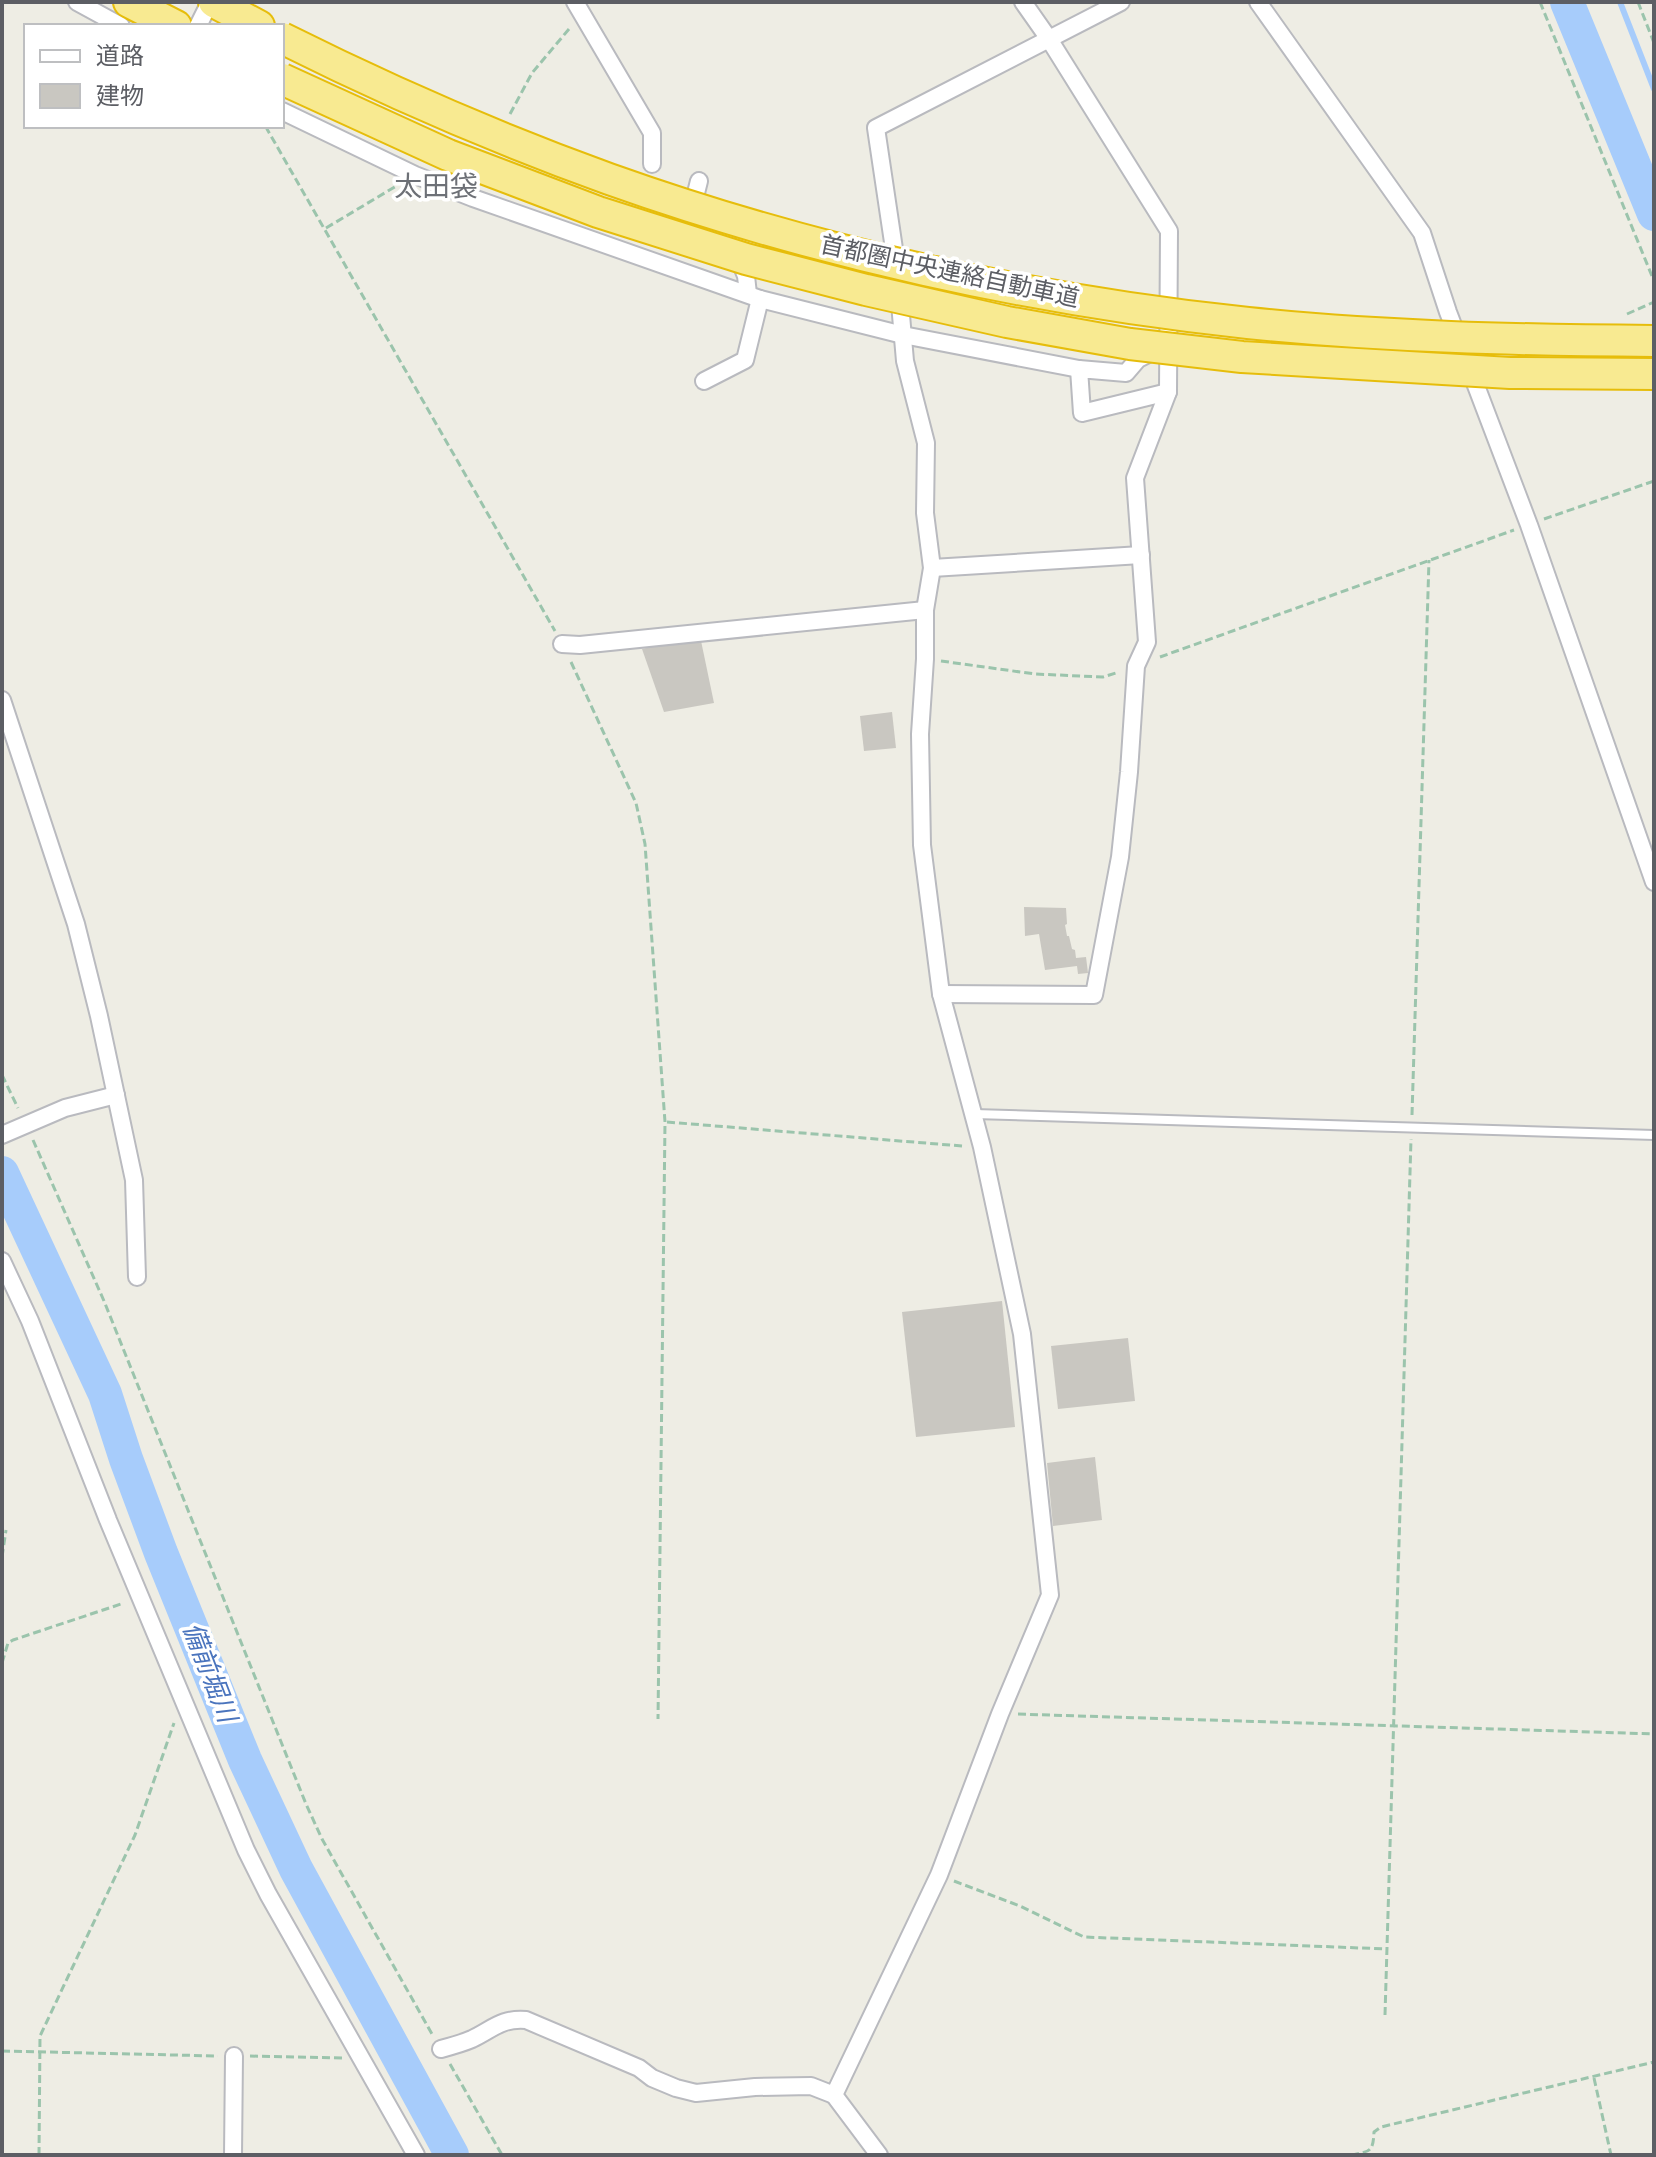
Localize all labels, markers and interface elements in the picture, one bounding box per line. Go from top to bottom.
legend [24,24,284,128]
text: 道路 [96,40,144,69]
text: 建物 [96,80,144,109]
district label: 太田袋 [394,168,478,202]
street label: 首都圏中央連絡自動車道 [818,228,1082,312]
water label: 備前堀川 [177,1618,246,1729]

